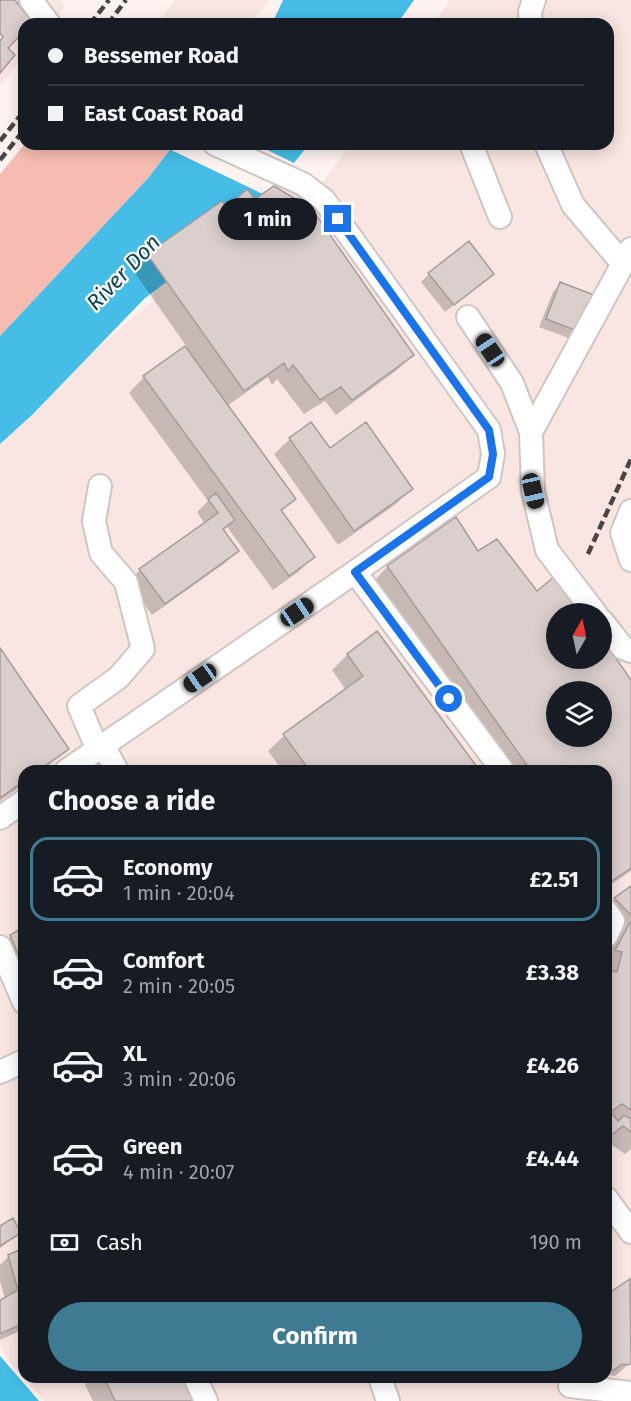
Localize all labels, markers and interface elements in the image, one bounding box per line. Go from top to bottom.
text: Bessemer Road [84,42,239,69]
text: East Coast Road [84,100,244,127]
callout: 1 min [218,198,317,240]
route end [324,205,351,232]
text: 1 min [243,207,292,231]
water label: River Don [81,229,166,316]
car [472,330,508,370]
car [520,471,546,511]
car [277,594,317,630]
north arrow [546,603,612,669]
map controls [546,603,612,747]
car [180,660,220,696]
button: layers [546,681,612,747]
route start [435,685,462,712]
text: Choose a ride [48,785,215,817]
icon: car [51,852,105,906]
text: Economy [123,854,212,881]
text: £2.51 [530,866,579,893]
text: 1 min · 20:04 [123,881,235,905]
icon: car [51,945,105,999]
text: Comfort [123,947,204,974]
text: £3.38 [526,959,579,986]
text: 2 min · 20:05 [123,974,235,998]
icon: car [51,1038,105,1092]
text: XL [123,1040,147,1067]
text: £4.26 [526,1052,579,1079]
text: 3 min · 20:06 [123,1067,236,1091]
icon: car [51,1131,105,1185]
text: Green [123,1133,182,1160]
text: £4.44 [526,1145,579,1172]
text: 4 min · 20:07 [123,1160,234,1184]
icon: cash [48,1226,81,1259]
text: Cash [96,1229,143,1256]
text: 190 m [529,1230,582,1254]
button: Confirm [48,1302,582,1371]

